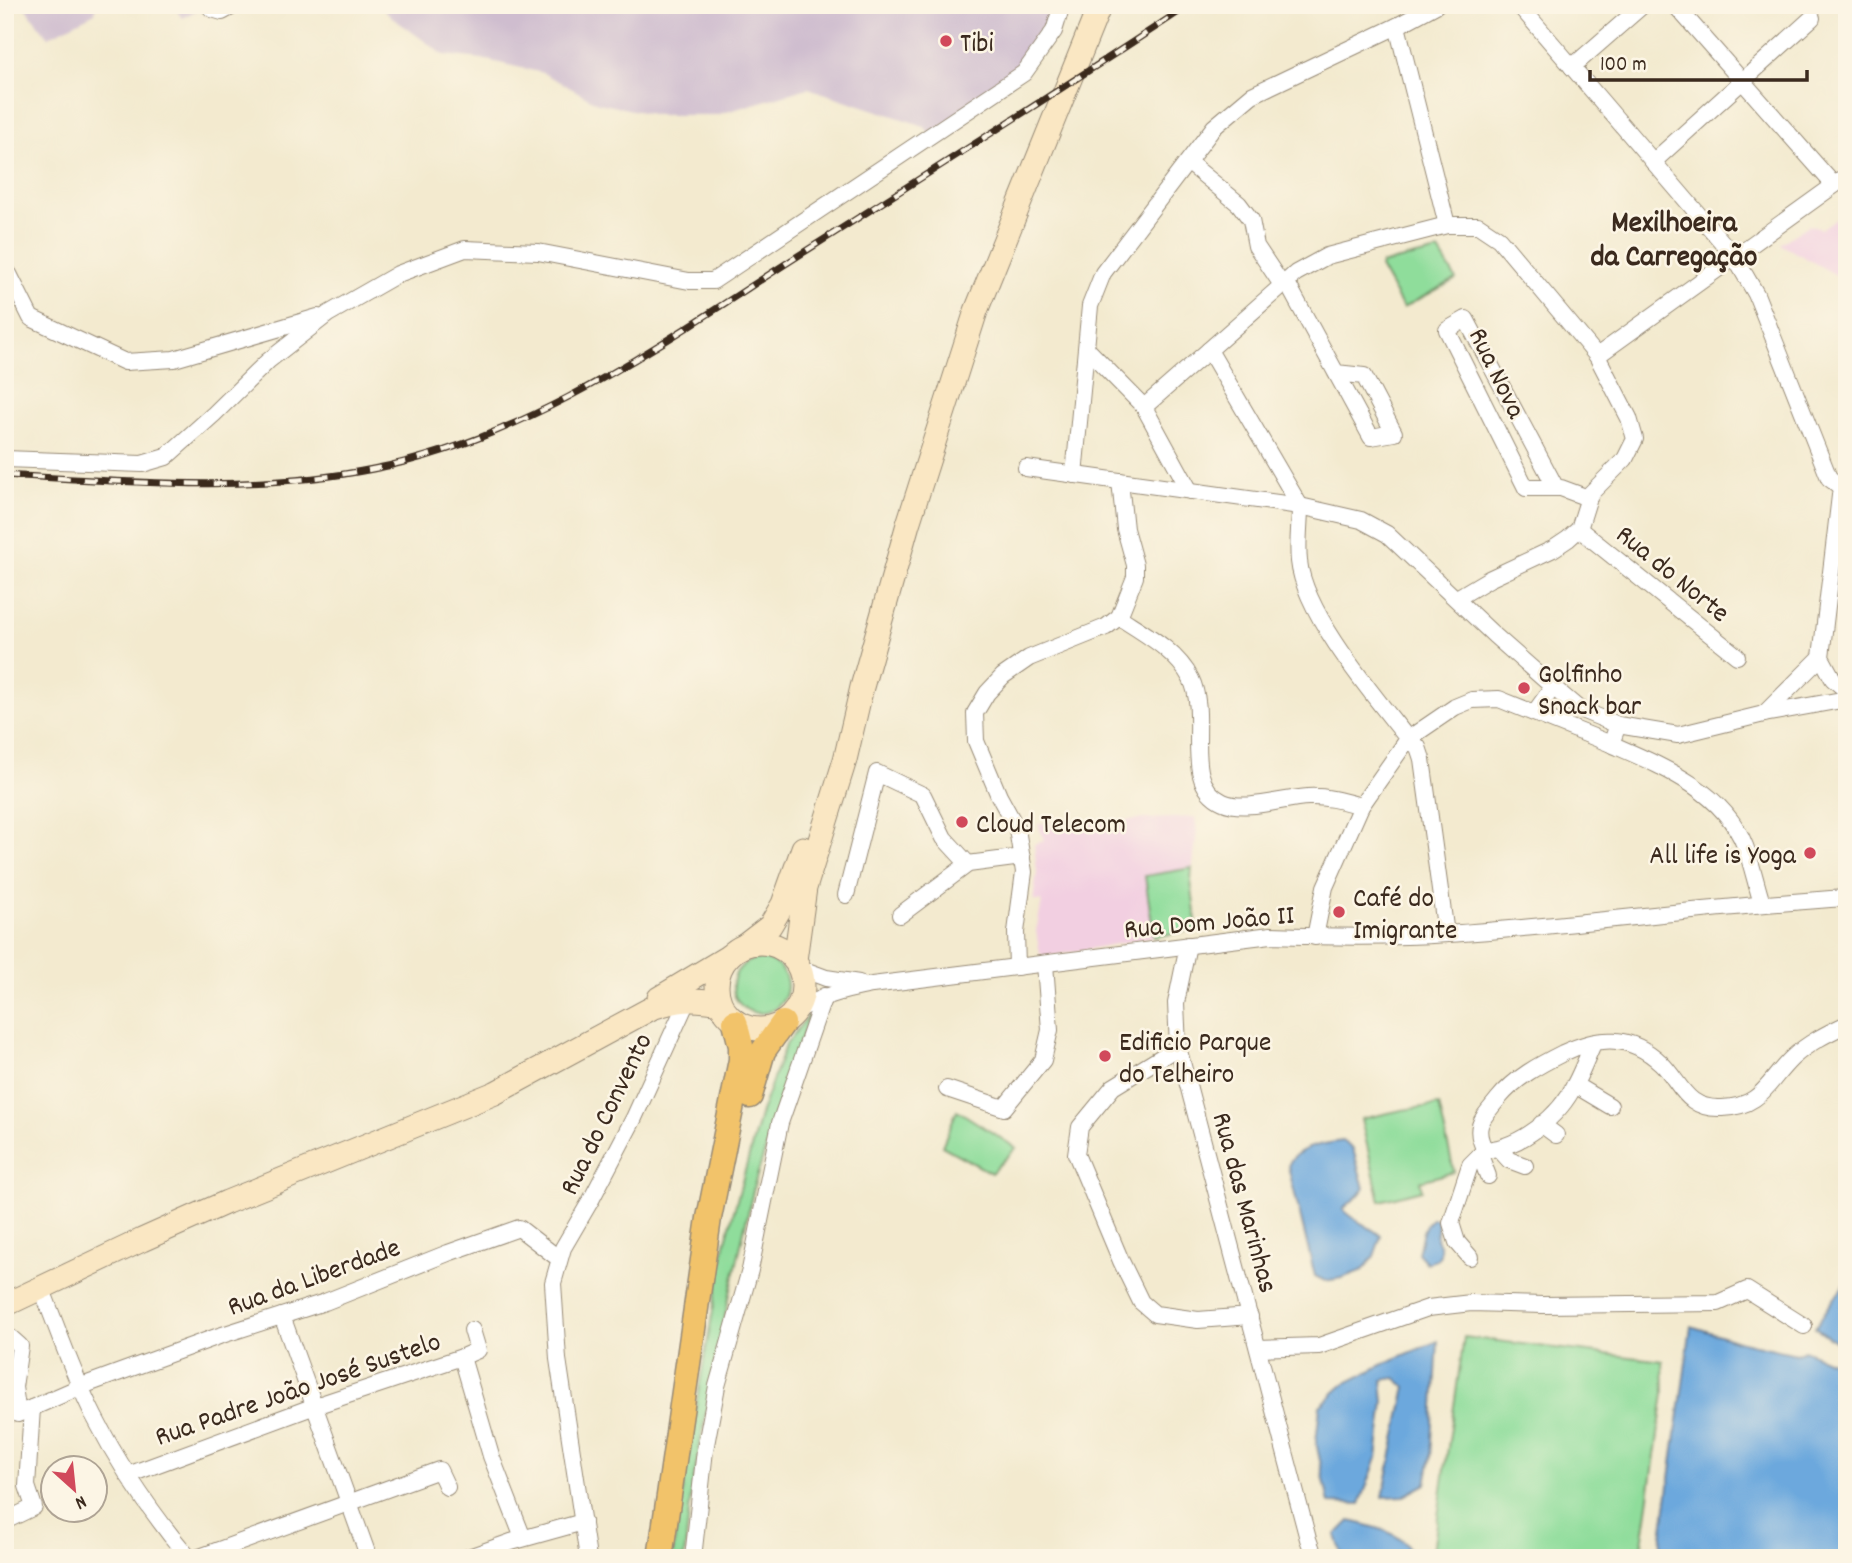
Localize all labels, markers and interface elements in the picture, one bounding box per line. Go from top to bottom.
place label: Tibi [960,26,994,66]
marker: Tibi [938,33,954,49]
scale bar [1590,38,1806,82]
text: 100 m [1600,51,1647,81]
district label: Mexilhoeira da Carregação [1591,204,1757,281]
street label: Rua Nova [1455,322,1534,427]
street label: Rua do Norte [1605,517,1737,634]
place label: Golfinho Snack bar [1538,657,1642,729]
marker: Golfinho Snack bar [1516,680,1532,696]
place label: Cloud Telecom [976,807,1126,847]
marker: Cloud Telecom [954,814,970,830]
place label: All life is Yoga [1649,838,1797,878]
marker: All life is Yoga [1802,845,1818,861]
place label: Café do Imigrante [1353,881,1457,953]
street label: Rua Dom João II [1123,898,1296,952]
marker: Café do Imigrante [1331,904,1347,920]
place label: Edificio Parque do Telheiro [1119,1025,1271,1097]
street label: Rua do Convento [552,1027,665,1203]
marker: Edificio Parque do Telheiro [1097,1048,1113,1064]
street label: Rua das Marinhas [1199,1109,1285,1298]
street label: Rua da Liberdade [223,1230,407,1329]
street label: Rua Padre João José Sustelo [150,1324,447,1459]
north arrow [38,1454,108,1524]
text: N [70,1487,90,1515]

